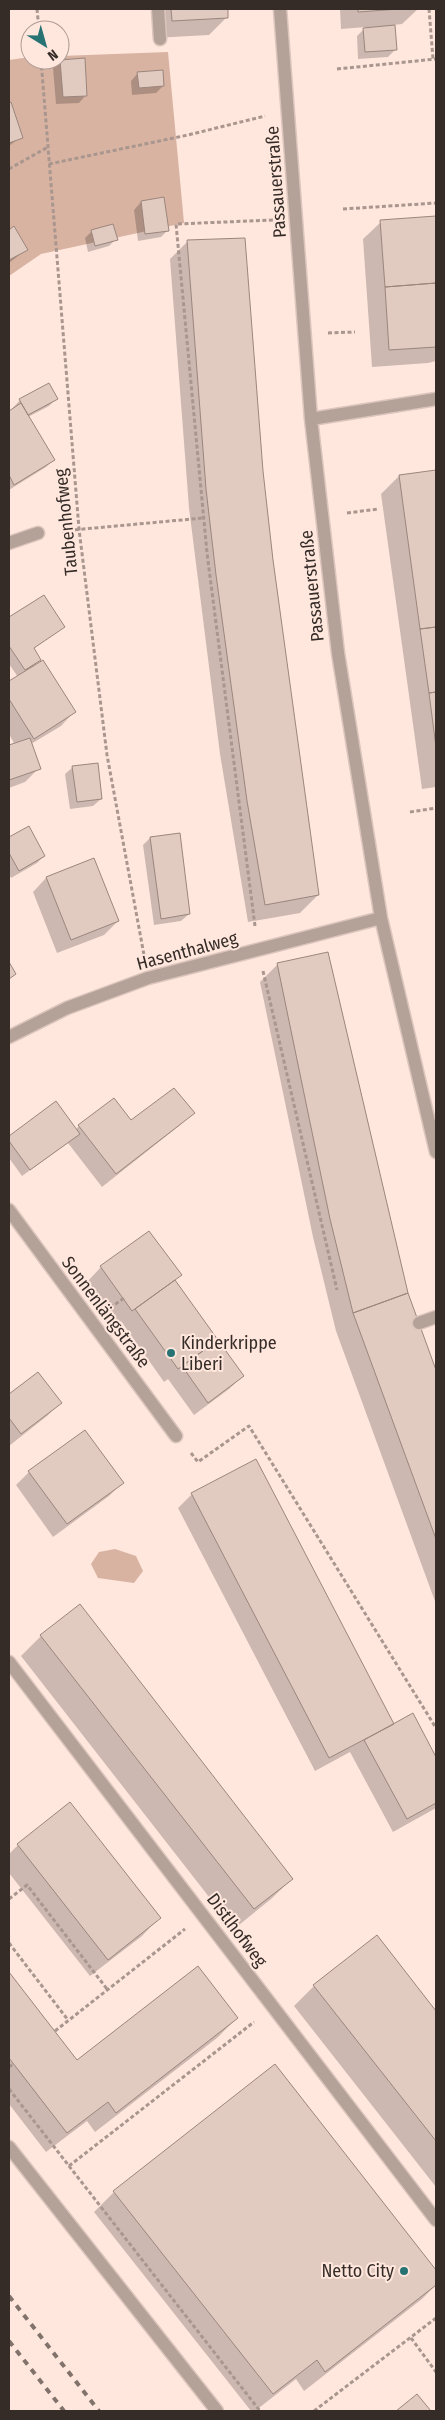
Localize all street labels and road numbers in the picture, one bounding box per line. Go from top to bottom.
street label: Passauerstraße [261,125,291,239]
street label: Taubenhofweg [49,467,83,576]
street label: Passauerstraße [295,529,329,643]
street label: Hasenthalweg [134,927,240,975]
street label: Sonnenlängstraße [57,1252,155,1372]
street label: Distlhofweg [202,1889,272,1972]

